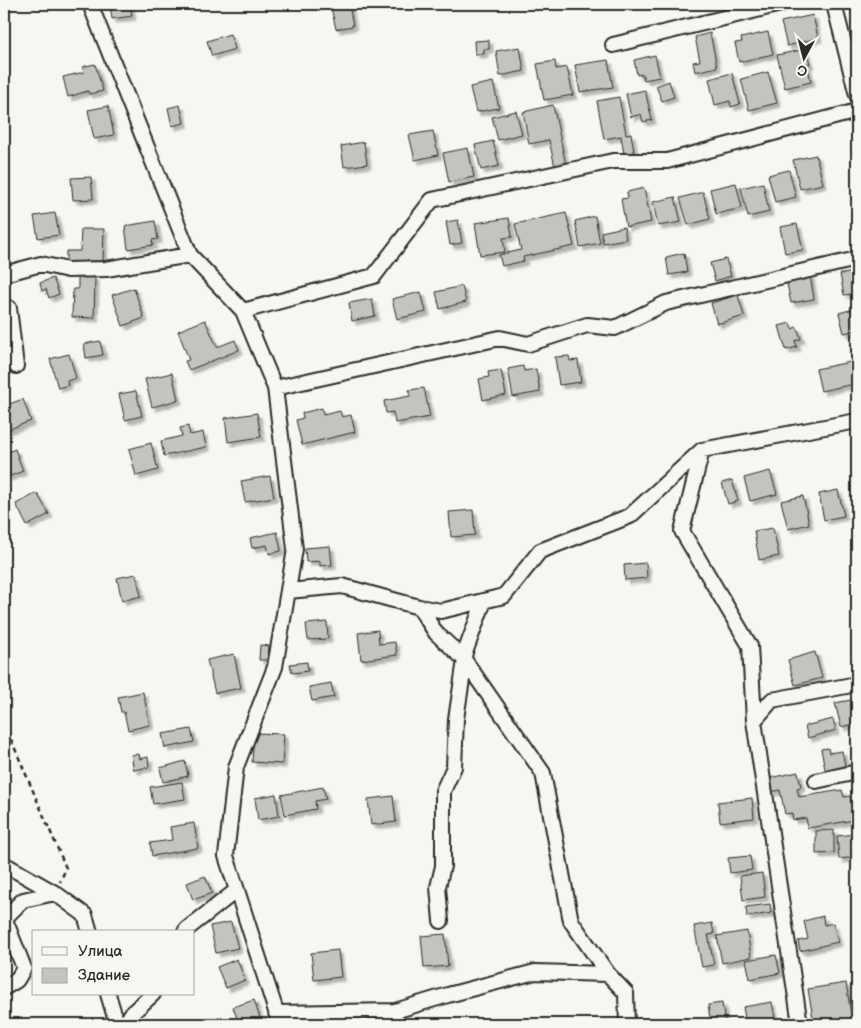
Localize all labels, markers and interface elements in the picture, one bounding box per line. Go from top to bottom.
north arrow [778,32,828,82]
text: С [796,61,808,79]
legend [32,930,195,996]
text: Улица [78,942,123,961]
text: Здание [78,966,130,985]

